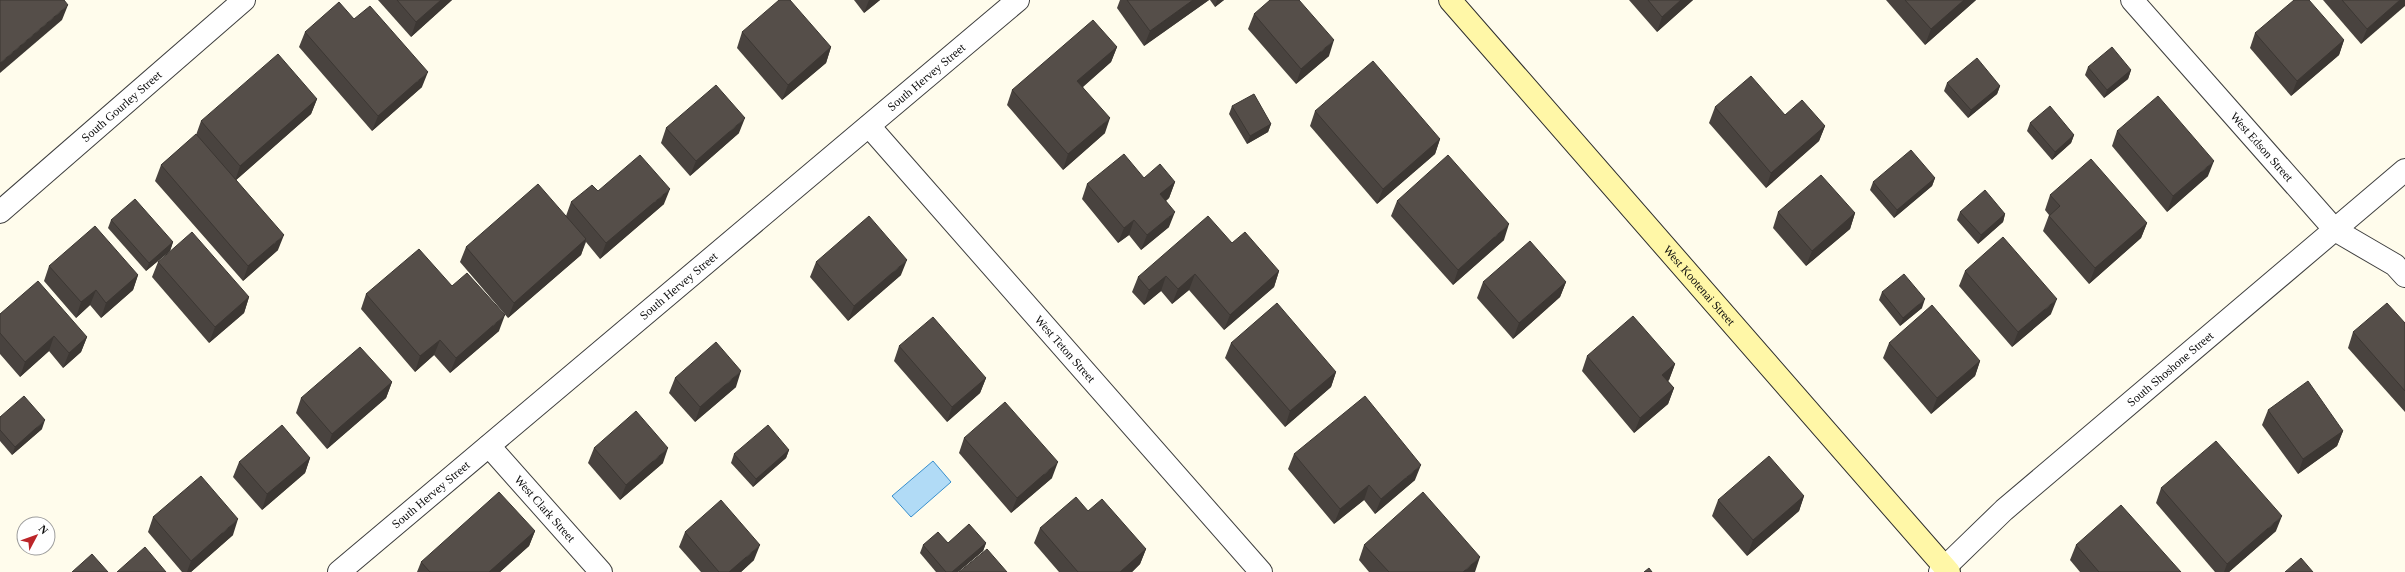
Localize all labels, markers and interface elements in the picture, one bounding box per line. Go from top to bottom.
street label: South Hervey Street [885,40,969,114]
street label: South Gourley Street [79,67,165,145]
street label: West Edson Street [2227,109,2296,185]
street label: West Kootenai Street [1660,243,1738,329]
street label: South Hervey Street [637,249,721,323]
street label: West Teton Street [1032,313,1099,386]
street label: South Shoshone Street [2124,328,2217,410]
street label: South Hervey Street [389,458,473,531]
street label: West Clark Street [512,473,579,545]
north arrow [16,516,56,556]
text: N [36,523,51,536]

